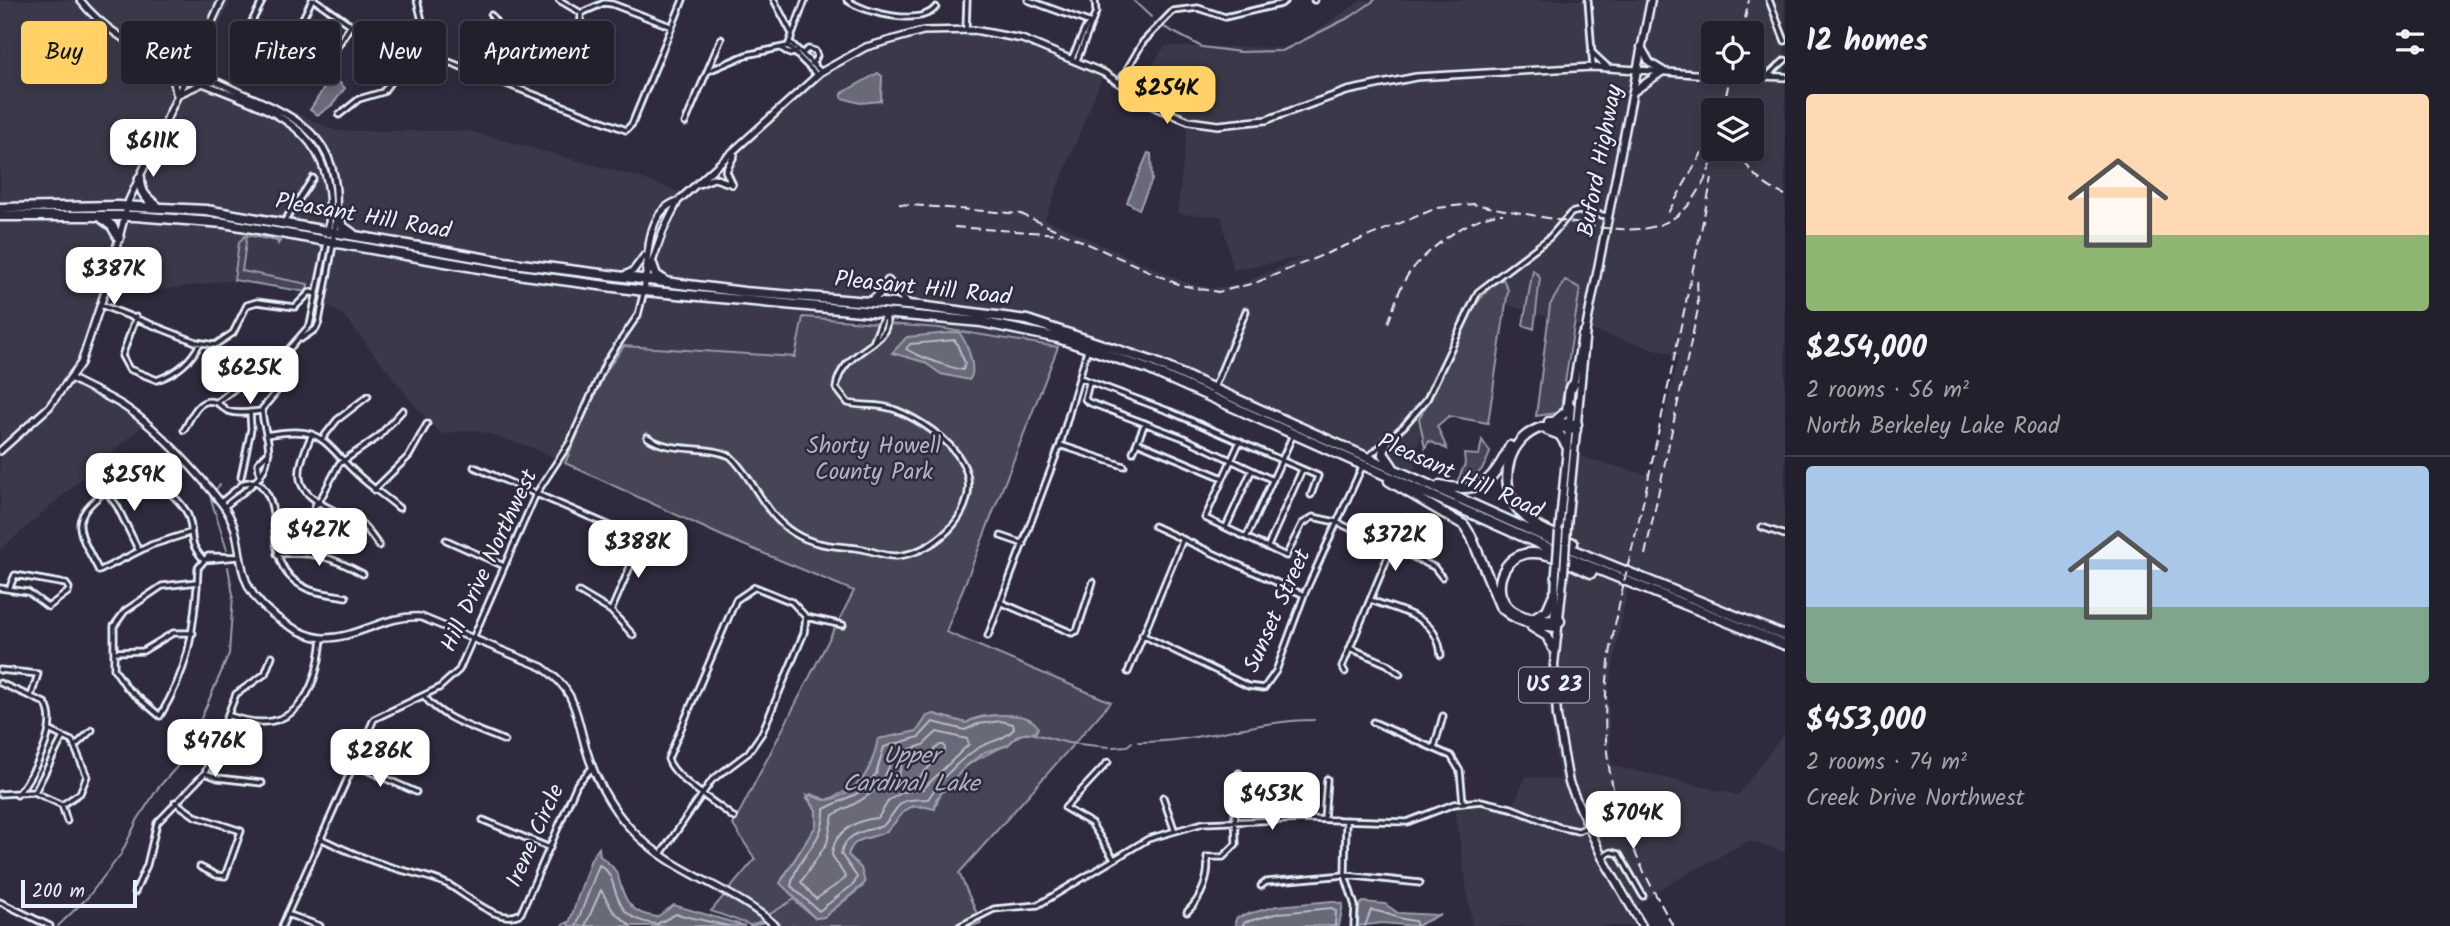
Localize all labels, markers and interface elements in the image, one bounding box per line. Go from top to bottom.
text: 12 homes [1806,18,1928,66]
chip: Buy [21,21,107,84]
chip: Rent [121,21,216,84]
chip: Filters [230,21,340,84]
chip: New [354,21,446,84]
chip: Apartment [460,21,614,84]
map controls [1701,21,1764,161]
button: locate [1701,21,1764,84]
icon: filters [2391,23,2429,61]
pin: $254K [1118,66,1216,126]
text: $254K [1134,71,1200,107]
street label: Buford Highway [1569,82,1633,240]
button: layers [1701,98,1764,161]
pin: $611K [104,120,202,179]
text: $611K [126,124,180,160]
icon: home [2055,140,2181,266]
street label: Pleasant Hill Road [272,184,454,250]
pin: $387K [65,247,163,307]
text: $387K [82,252,146,288]
street label: Pleasant Hill Road [833,262,1014,316]
text: $254,000 [1806,325,1927,373]
pin: $625K [201,346,299,406]
text: $625K [218,351,282,387]
text: 2 rooms · 56 m² [1806,373,1969,409]
text: North Berkeley Lake Road [1806,409,2060,445]
street label: Pleasant Hill Road [1371,424,1549,530]
park label: Shorty Howell County Park [807,429,942,491]
pin: $259K [85,454,183,513]
text: $259K [102,458,166,494]
street label: Hill Drive Northwest [432,463,549,658]
pin: $427K [270,508,368,568]
icon: home [2055,512,2181,638]
text: $427K [287,513,351,549]
pin: $372K [1346,514,1444,573]
text: $372K [1363,518,1427,554]
pin: $388K [589,520,687,580]
text: $388K [604,525,672,561]
street label: Sunset Street [1235,542,1322,679]
road number: US 23 [1519,668,1589,702]
text: $453,000 [1806,697,1926,745]
pin: $476K [166,720,264,779]
text: $476K [183,724,247,760]
pin: $286K [331,730,429,789]
text: $286K [347,734,413,770]
water label: Upper Cardinal Lake [842,737,982,804]
text: 2 rooms · 74 m² [1806,745,1967,781]
pin: $453K [1223,772,1321,832]
text: $453K [1240,777,1304,813]
street label: Irene Circle [497,778,575,894]
text: Creek Drive Northwest [1806,781,2025,817]
pin: $704K [1584,792,1682,851]
text: $704K [1602,796,1664,832]
scale bar [21,877,136,909]
text: 200 m [32,877,85,907]

